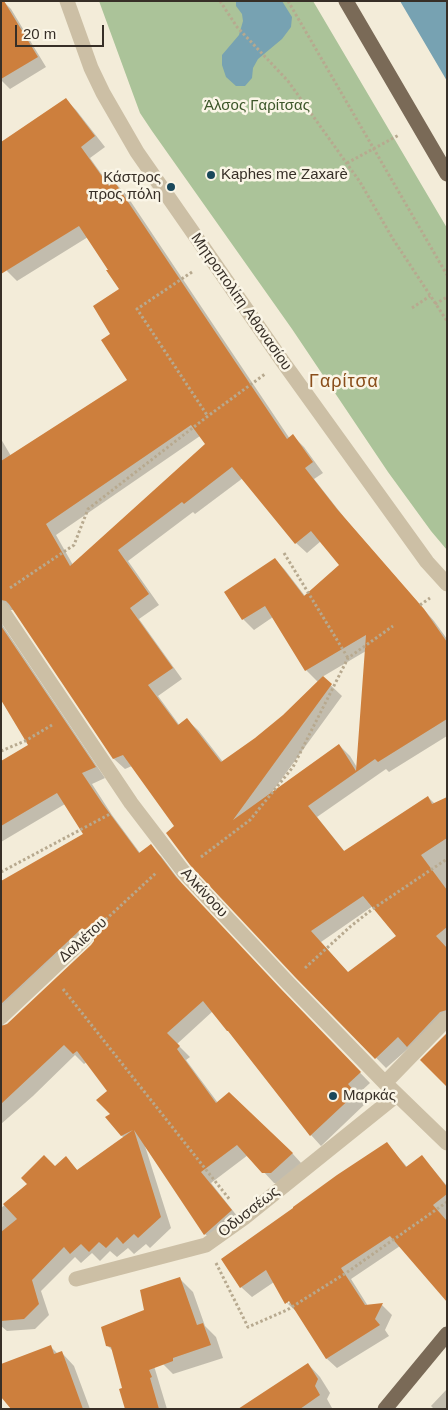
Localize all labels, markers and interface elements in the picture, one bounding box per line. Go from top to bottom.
scale bar [18,15,106,47]
text: 20 m [23,25,56,42]
park label: Άλσος Γαρίτσας [204,97,310,115]
place label: Kaphes me Zaxarè [221,166,348,184]
place label: Κάστρος προς πόλη [88,169,161,204]
marker: Kaphes me Zaxarè [205,169,217,181]
marker: Κάστρος προς πόλη [165,181,177,193]
street label: Μητροπολίτη Αθανασίου [187,230,295,374]
district label: Γαρίτσα [308,371,380,393]
street label: Αλκίνοου [177,865,231,921]
street label: Δαλιέτου [55,914,111,966]
place label: Μαρκάς [343,1087,396,1105]
marker: Μαρκάς [327,1090,339,1102]
street label: Οδυσσέως [215,1183,283,1241]

